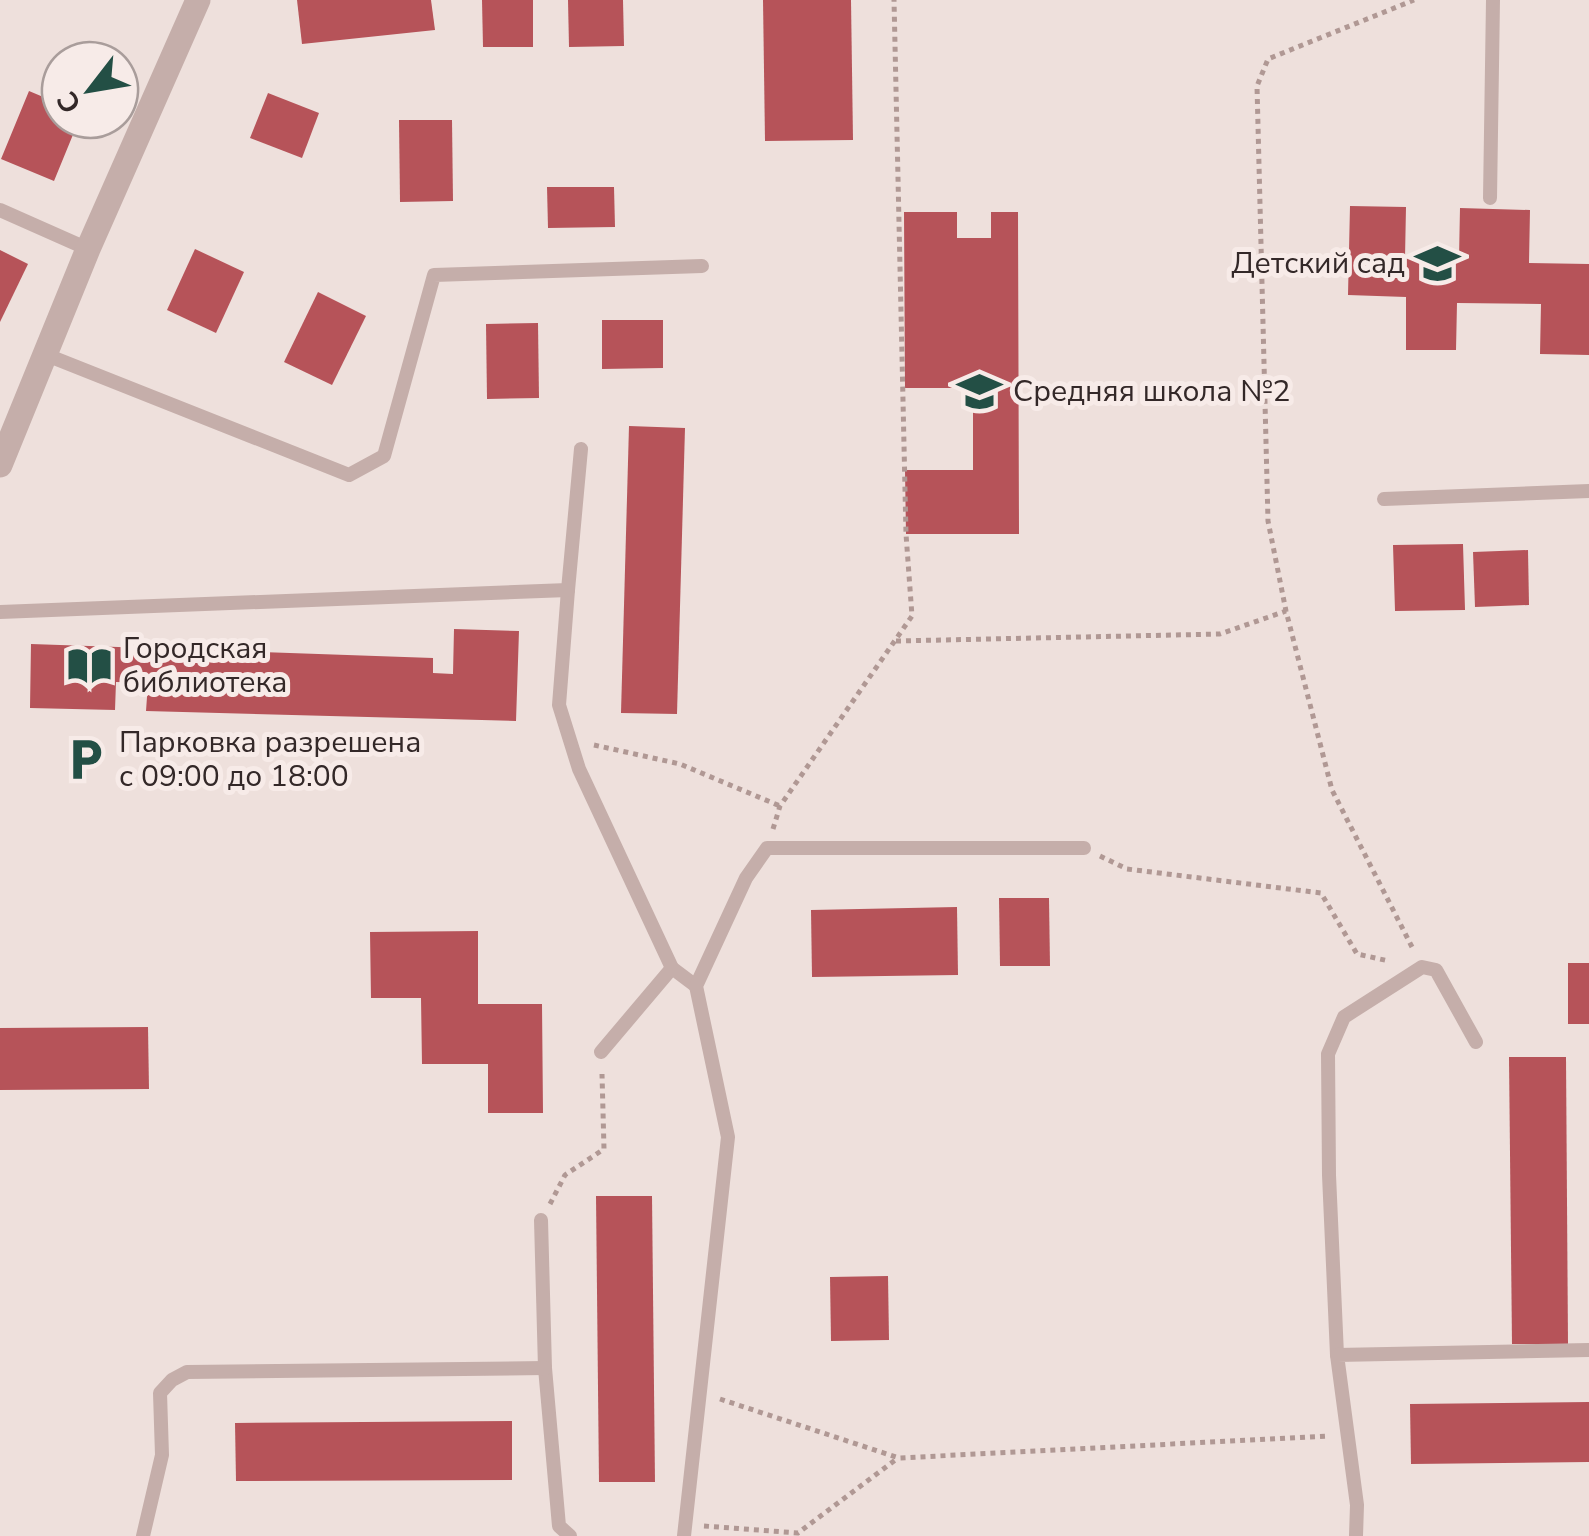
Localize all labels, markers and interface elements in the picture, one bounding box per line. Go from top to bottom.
north arrow [40,40,140,140]
text: С [48,84,91,120]
school or university icon: Детский сад [1414,239,1462,287]
place label: Детский сад [1231,243,1405,284]
school or university icon: Средняя школа №2 [956,367,1004,415]
place label: Средняя школа №2 [1013,371,1291,412]
place label: Городская библиотека [123,628,287,703]
library icon: Городская библиотека [66,641,114,689]
place label: Парковка разрешена с 09:00 до 18:00 [119,722,421,797]
parking icon: Парковка разрешена с 09:00 до 18:00 [62,735,110,783]

